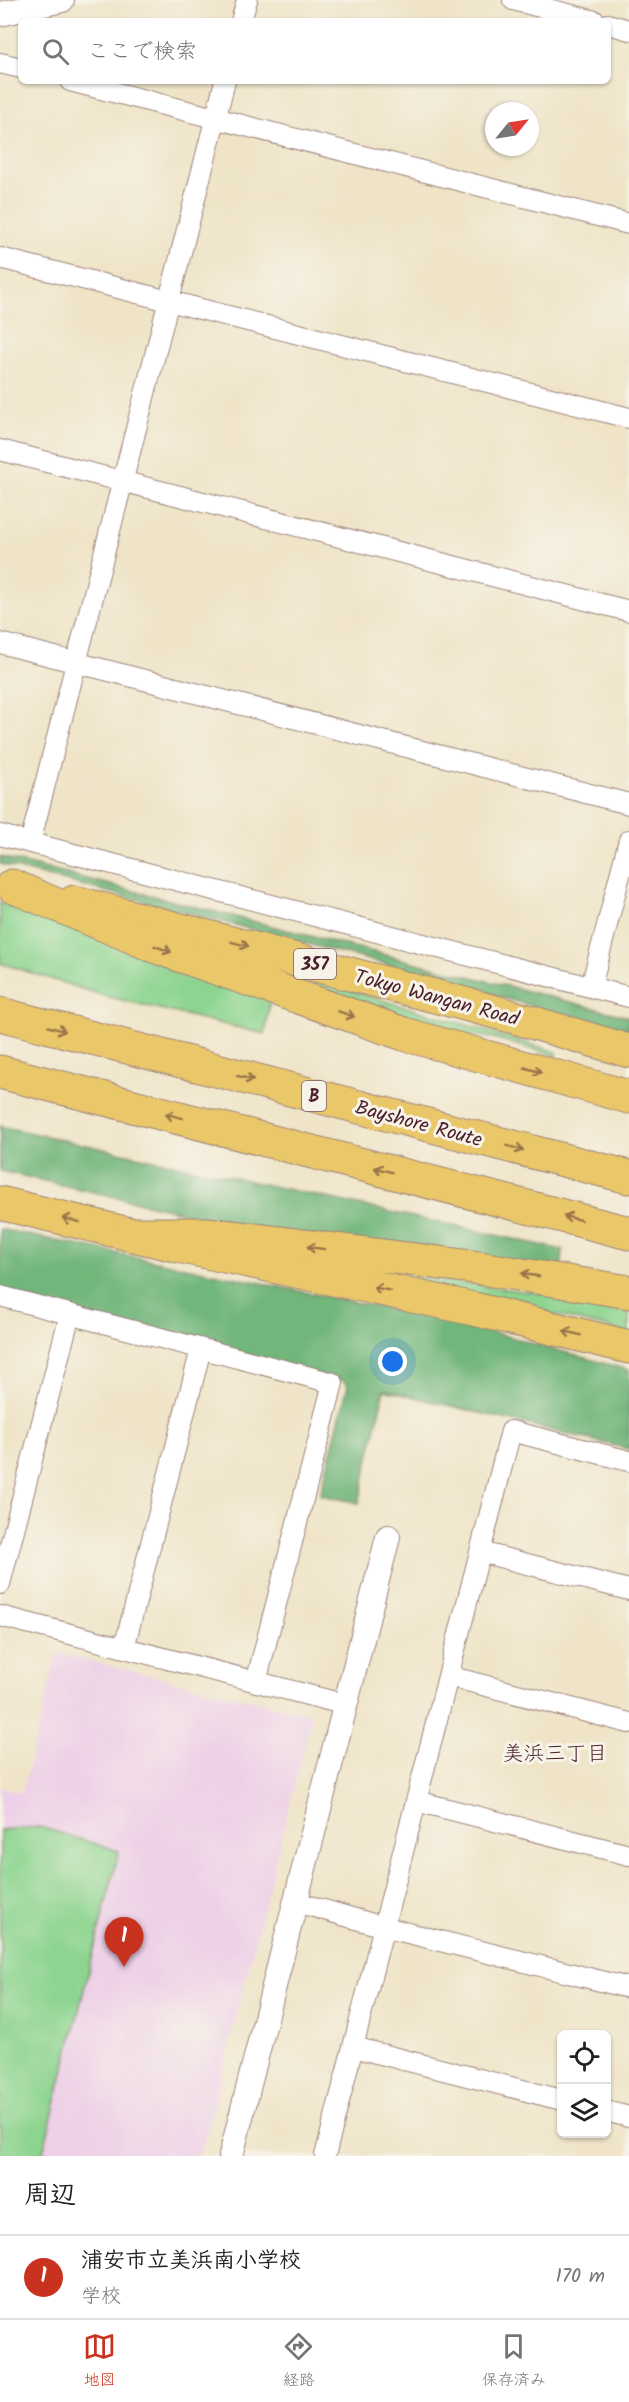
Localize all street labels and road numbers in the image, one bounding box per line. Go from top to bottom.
road number: 357 [294,949,336,979]
street label: Tokyo Wangan Road [351,962,523,1037]
road number: B [302,1081,326,1111]
street label: Bayshore Route [351,1093,486,1157]

